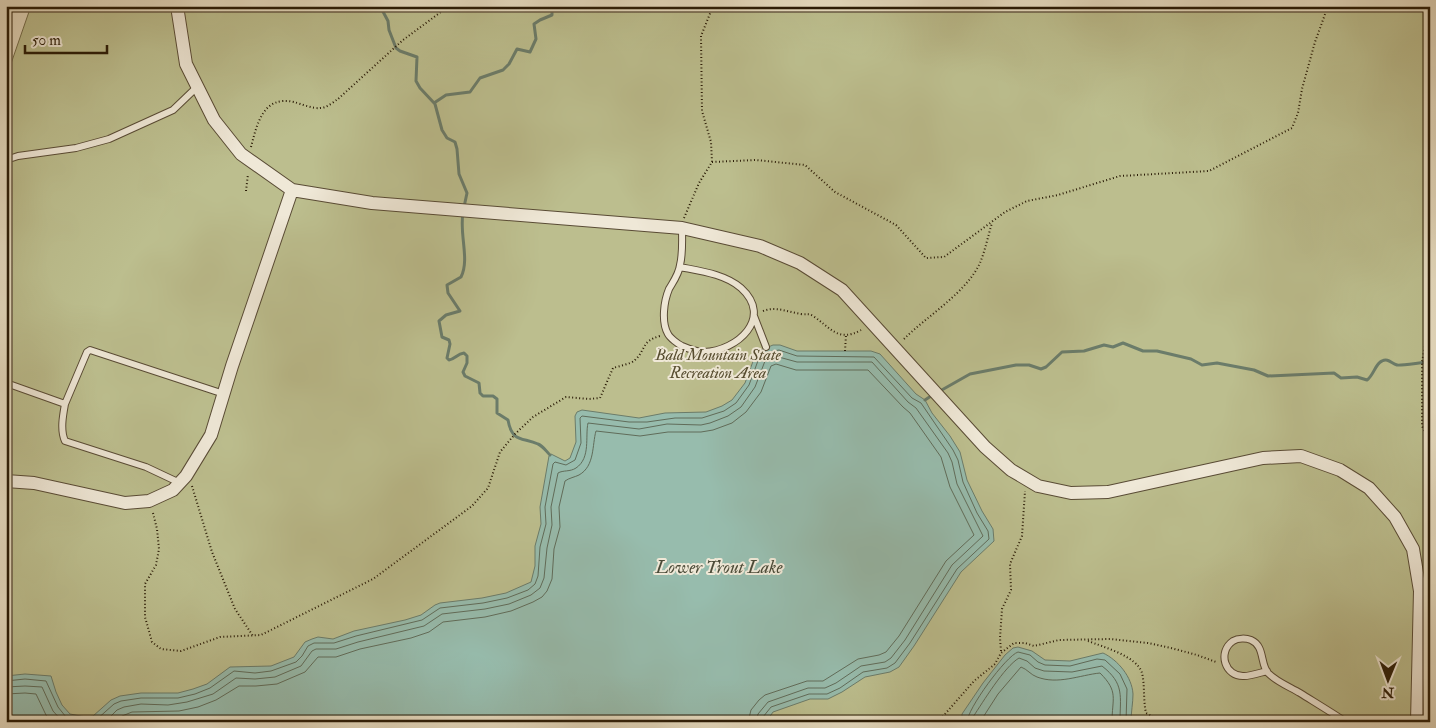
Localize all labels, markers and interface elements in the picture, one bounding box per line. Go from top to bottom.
scale bar [25,22,108,54]
text: 50 m [32,31,61,50]
park label: Bald Mountain State Recreation Area [654,345,782,383]
water label: Lower Trout Lake [654,556,784,579]
north arrow [1364,656,1414,706]
text: N [1381,684,1395,701]

